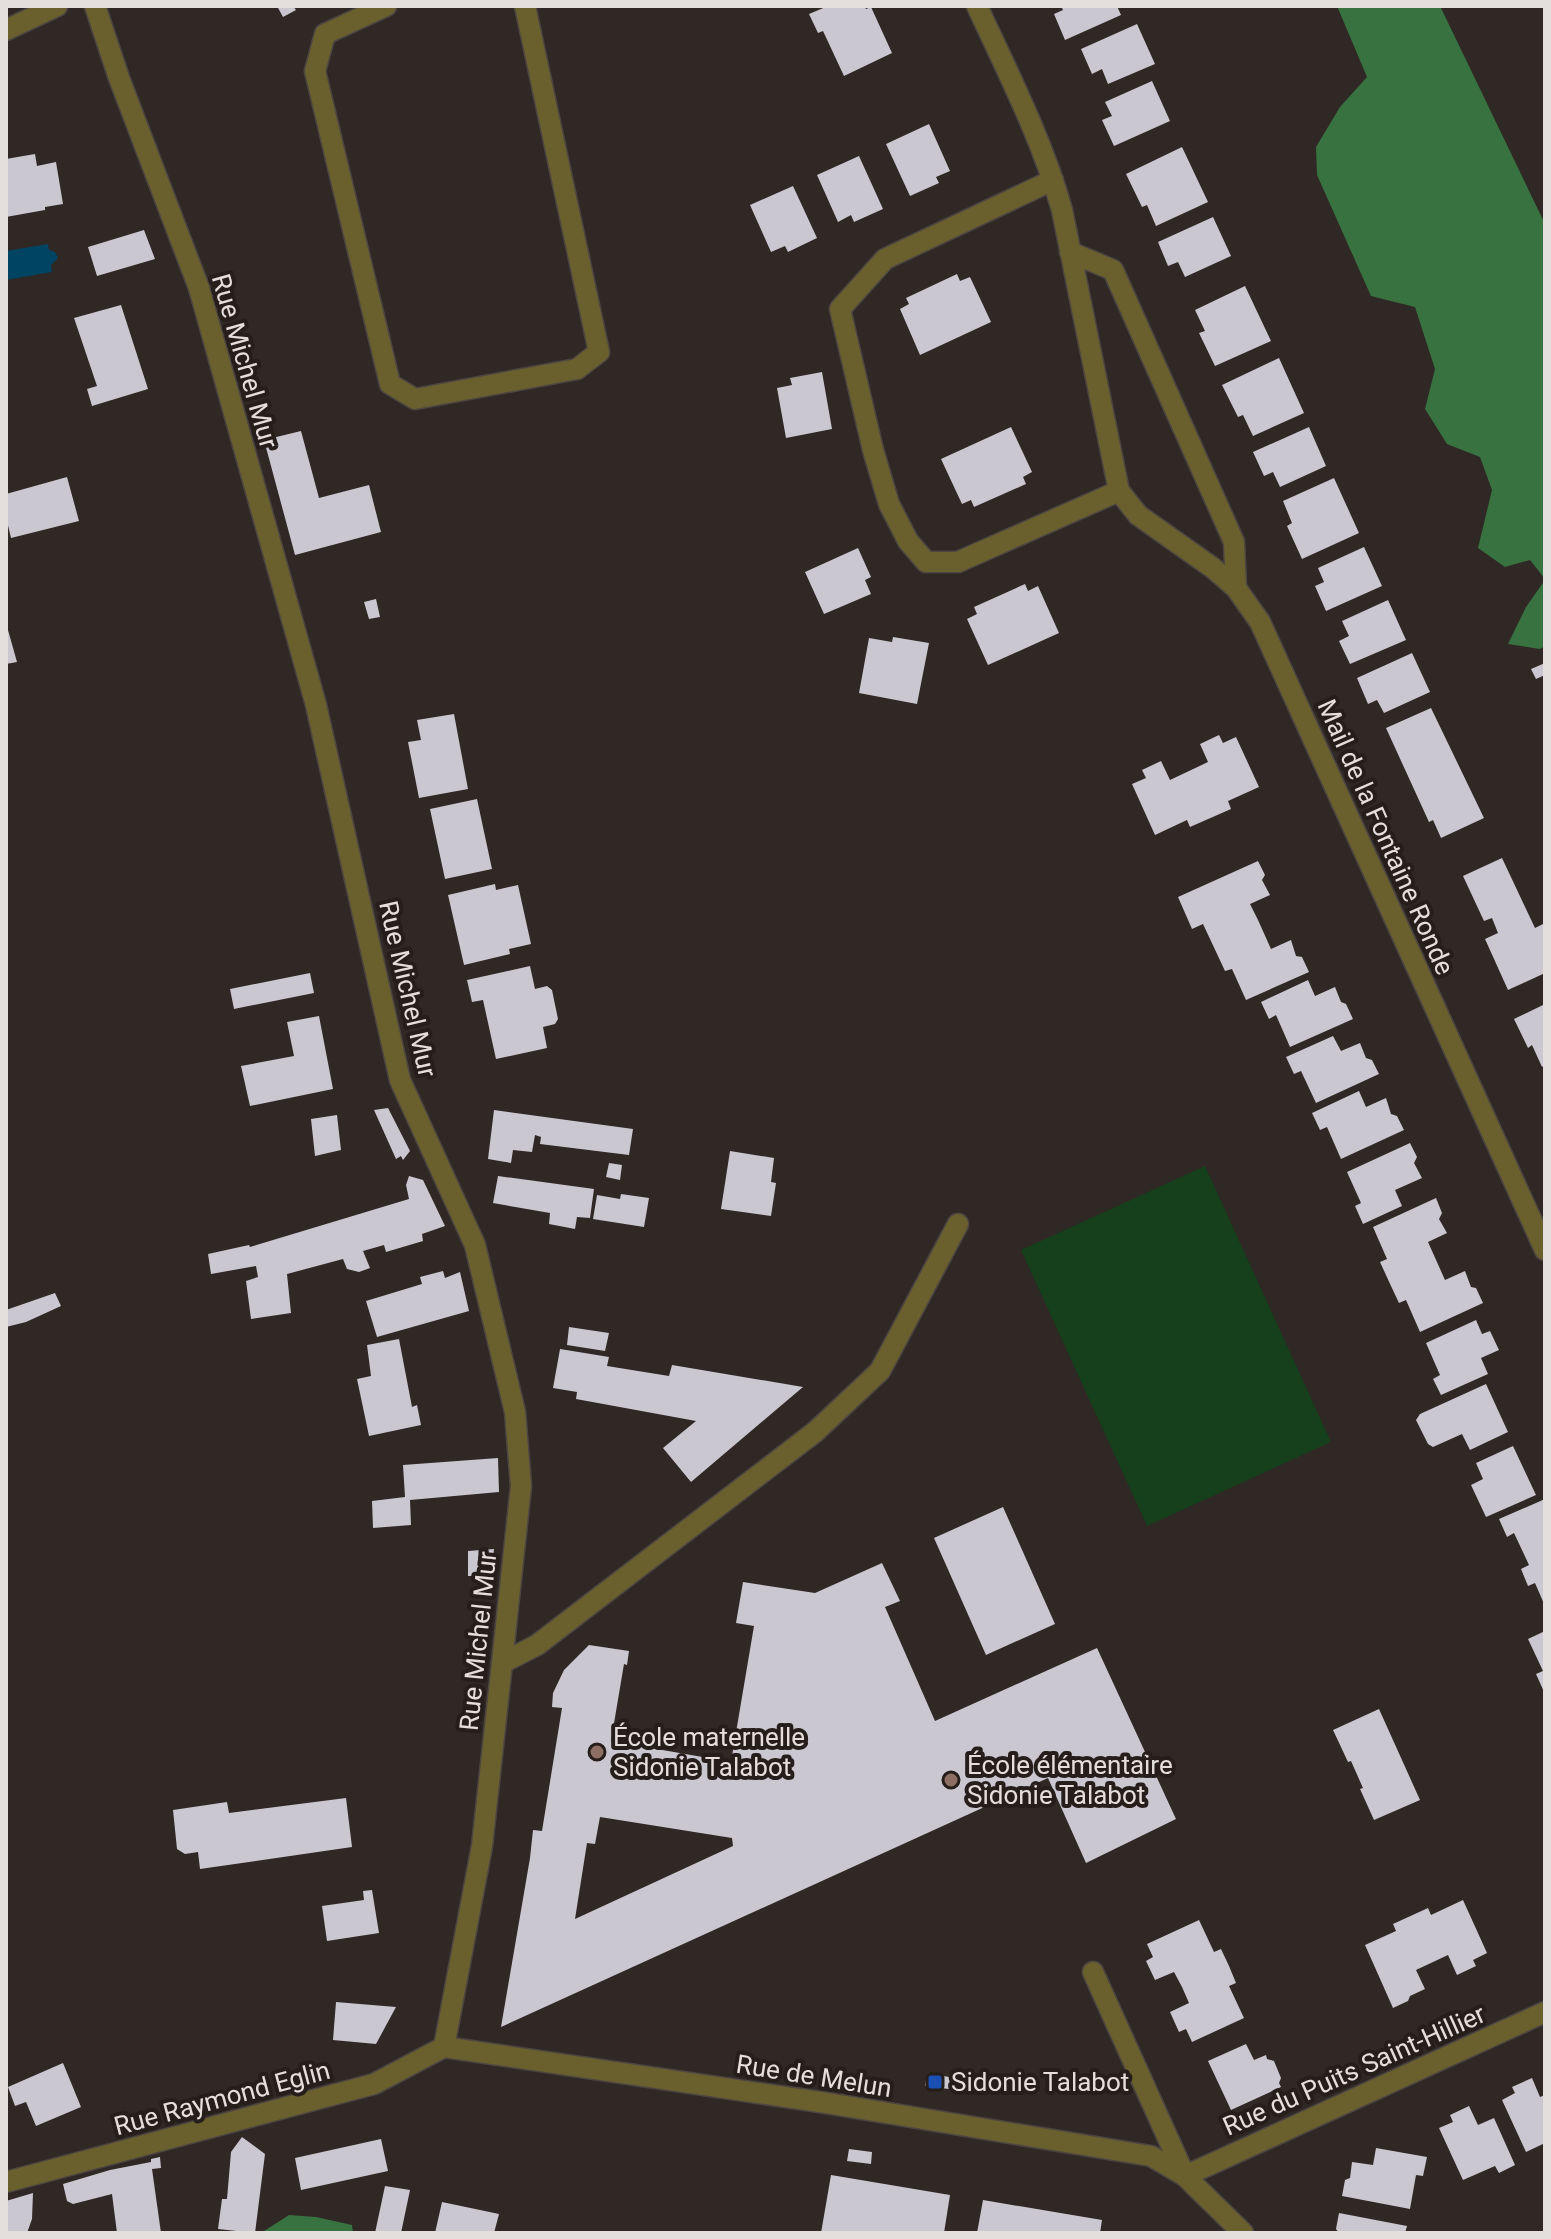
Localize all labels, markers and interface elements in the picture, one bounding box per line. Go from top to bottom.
street label: Rue Michel Mur [206,270,284,452]
street label: Mail de la Fontaine Ronde [1312,695,1460,979]
street label: Rue Michel Mur [373,898,443,1080]
street label: Rue Michel Mur [454,1550,502,1732]
place label: École maternelle Sidonie Talabot [613,1722,805,1782]
marker: École maternelle Sidonie Talabot [588,1743,606,1761]
place label: École élémentaire Sidonie Talabot [967,1750,1173,1810]
marker: École élémentaire Sidonie Talabot [942,1771,960,1789]
street label: Rue du Puits Saint-Hillier [1218,1998,1490,2141]
street label: Rue de Melun [734,2049,894,2103]
street label: Rue Raymond Eglin [111,2055,333,2141]
place label: Sidonie Talabot [951,2067,1129,2097]
marker: Sidonie Talabot [926,2073,944,2091]

